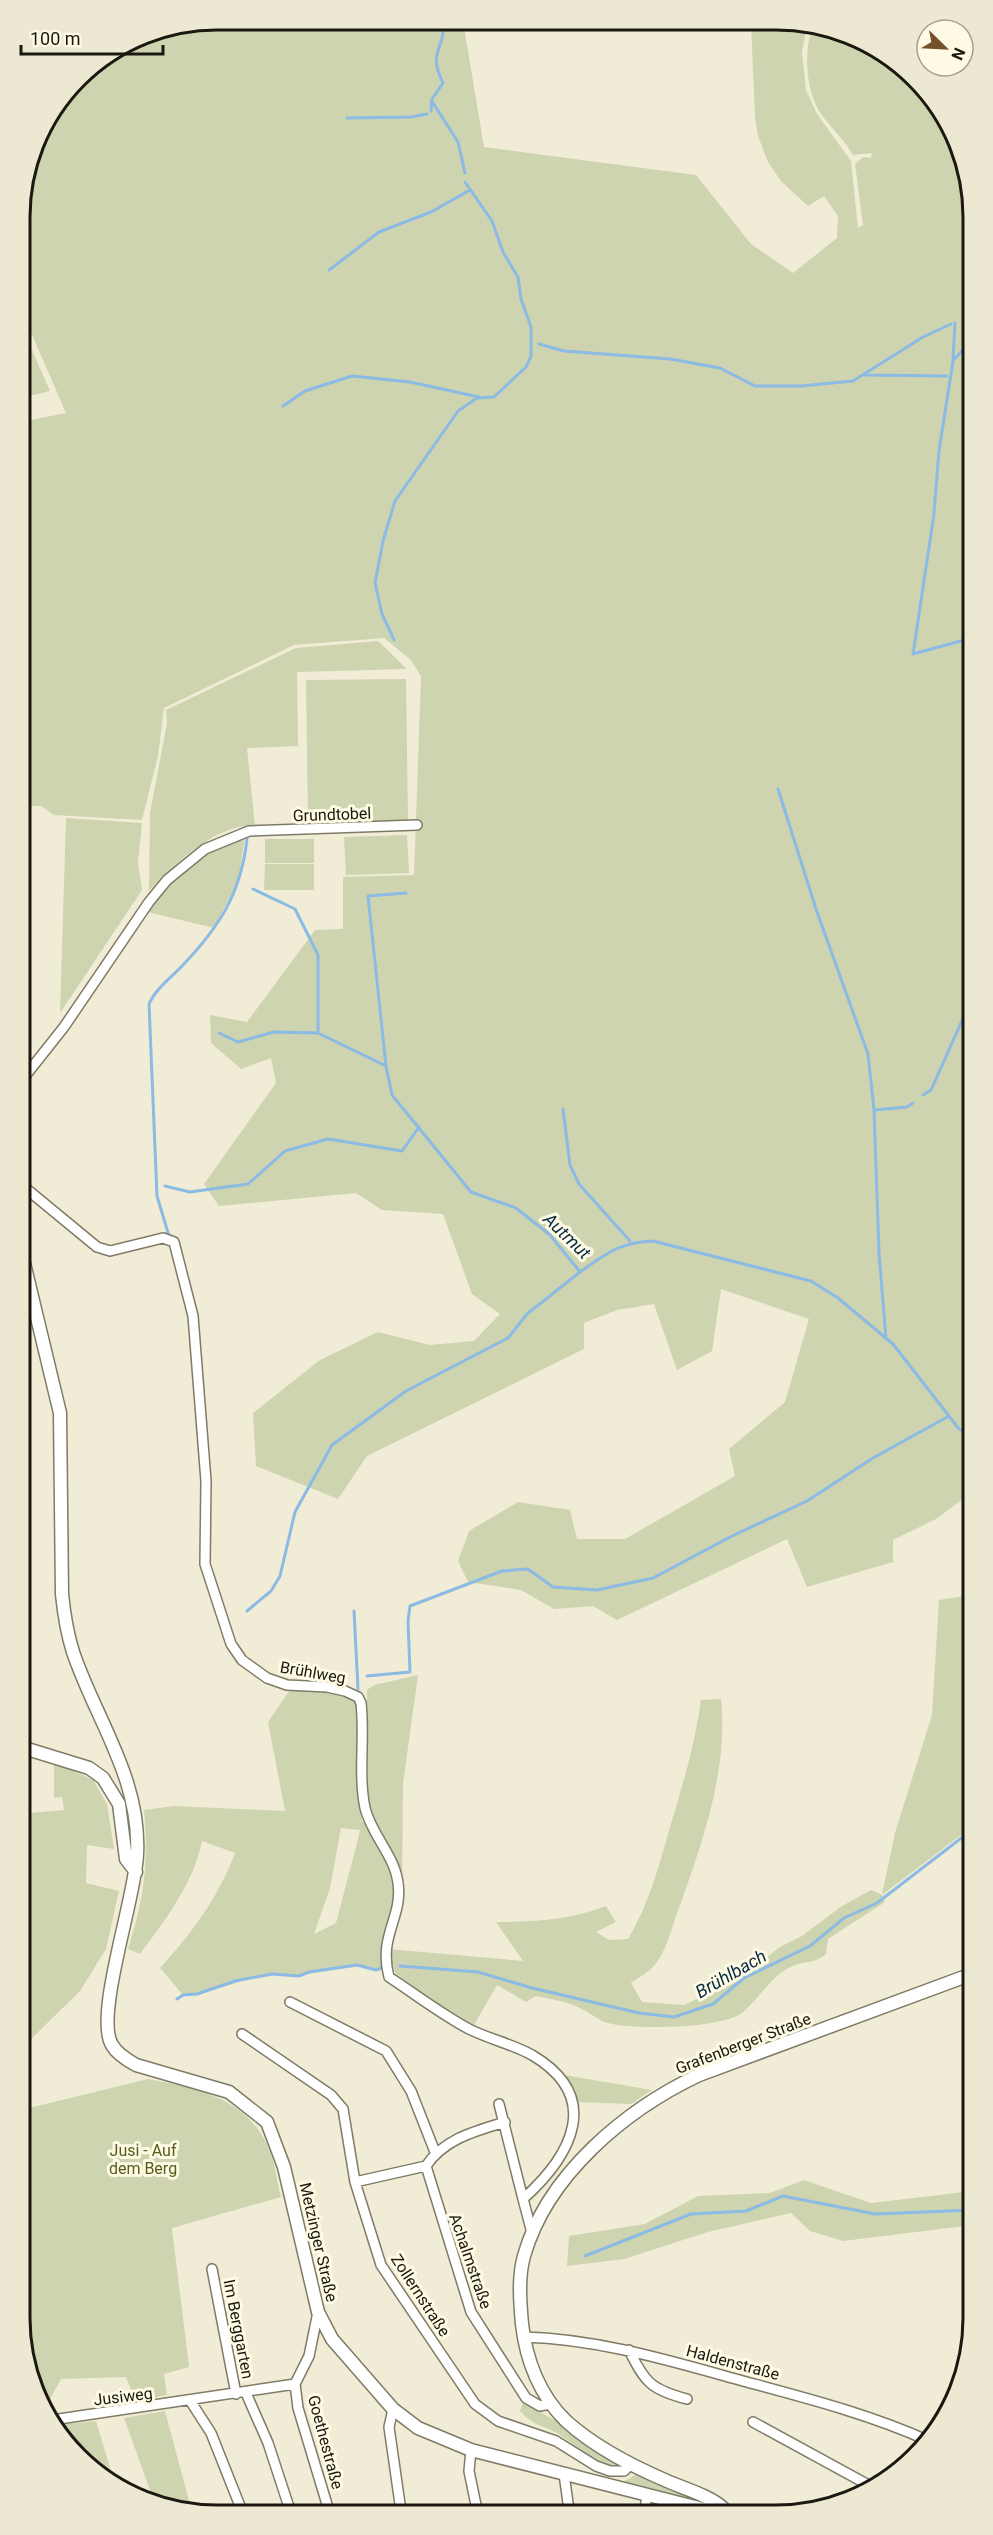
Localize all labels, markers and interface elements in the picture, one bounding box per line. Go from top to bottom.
scale bar [21,18,164,56]
north arrow [915,18,975,78]
text: 100 m [30,28,81,49]
text: N [947,45,969,63]
street label: Grundtobel [292,804,372,825]
water label: Autmut [539,1207,595,1263]
street label: Brühlweg [279,1657,347,1688]
water label: Brühlbach [692,1945,770,2002]
street label: Grafenberger Straße [673,2009,814,2078]
park label: Jusi - Auf dem Berg [109,2141,177,2178]
street label: Metzinger Straße [296,2181,341,2304]
street label: Achalmstraße [445,2211,496,2311]
street label: Zollernstraße [387,2251,454,2340]
street label: Im Berggarten [220,2278,257,2381]
street label: Haldenstraße [684,2341,782,2384]
street label: Jusiweg [92,2383,154,2410]
street label: Goethestraße [304,2393,347,2491]

